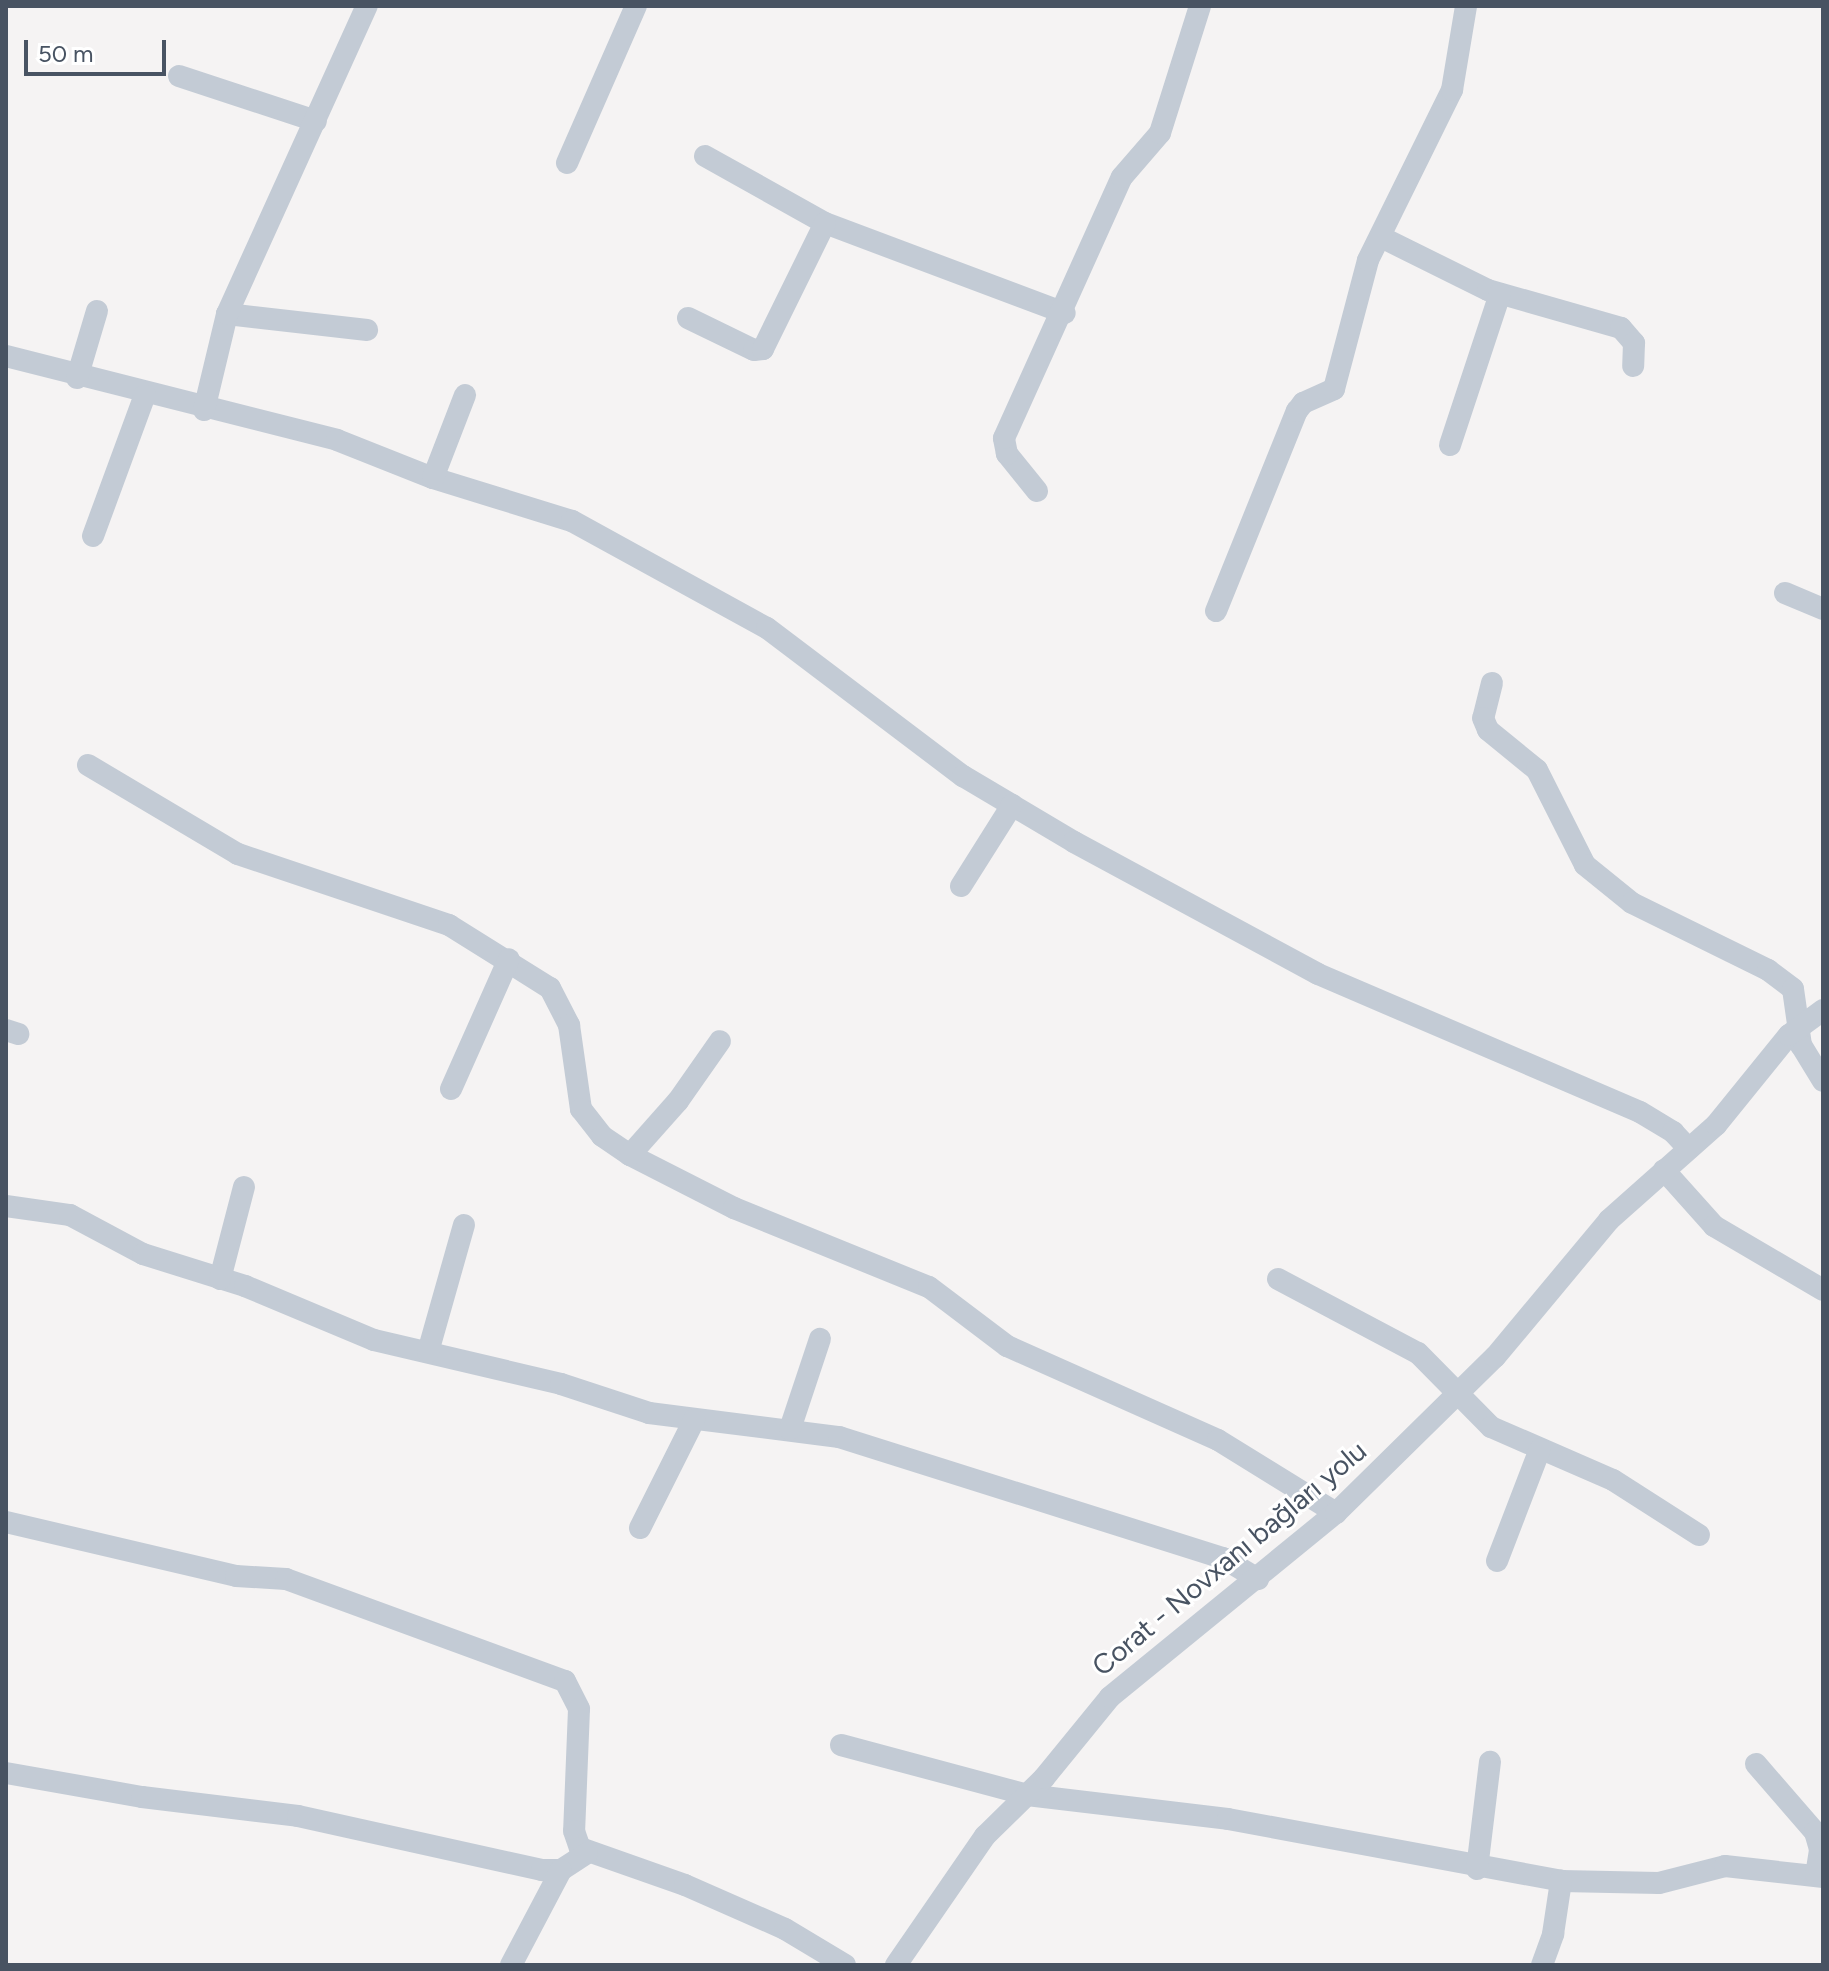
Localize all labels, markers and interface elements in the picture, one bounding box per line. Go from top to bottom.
scale bar [28,24,170,74]
text: 50 m [38,39,94,68]
street label: Corat - Novxanı bağları yolu [1085,1433,1373,1683]

